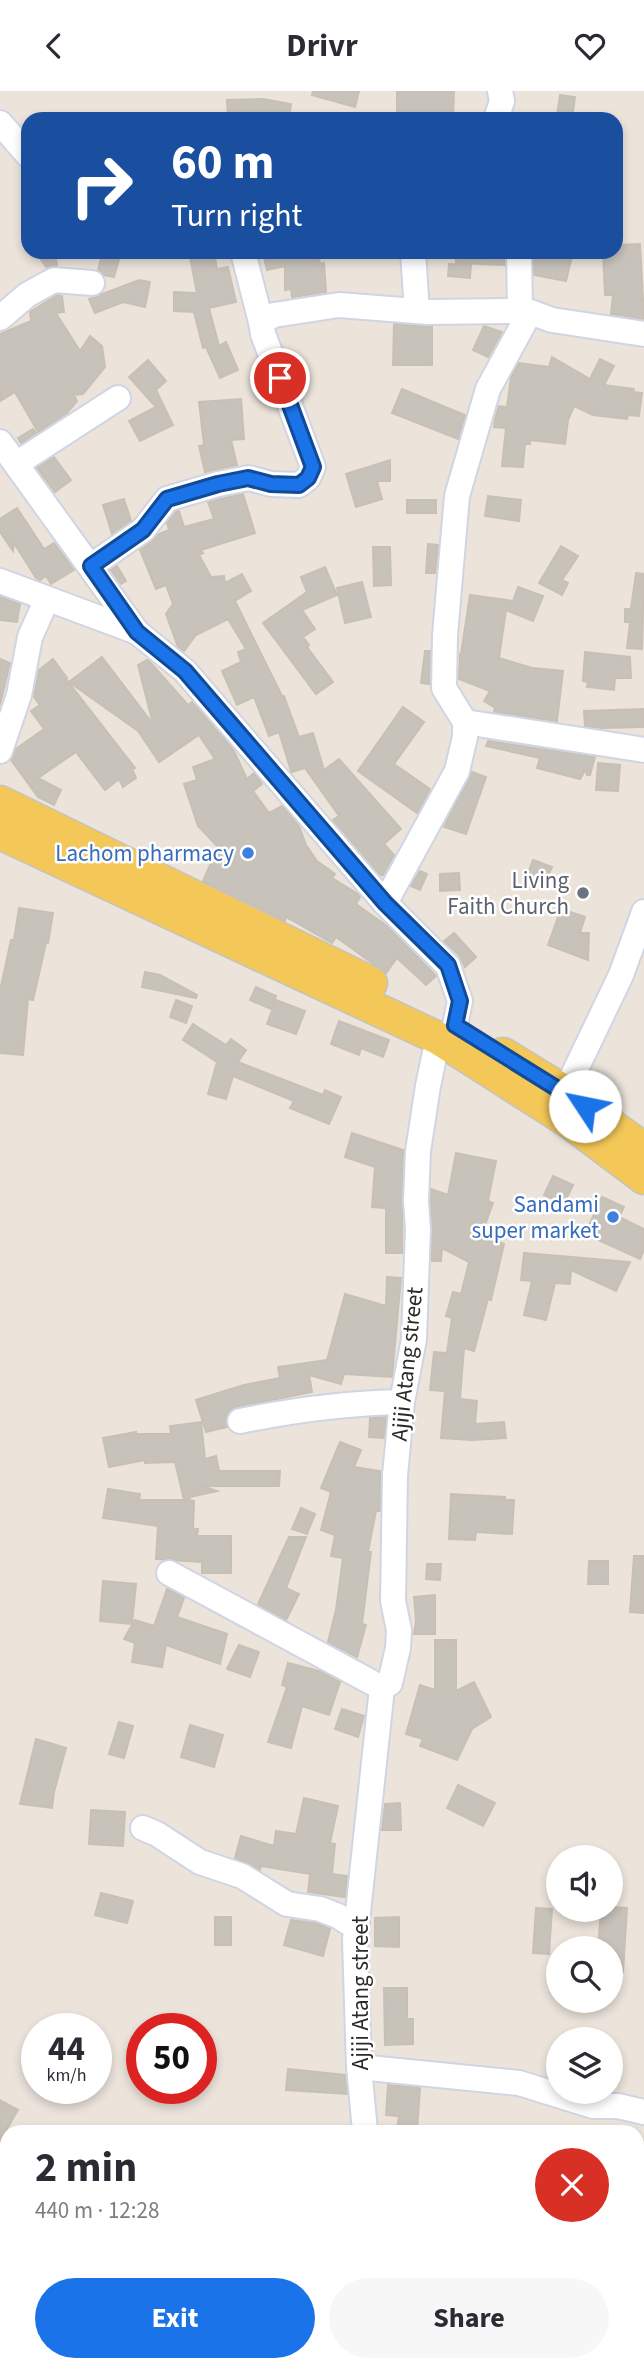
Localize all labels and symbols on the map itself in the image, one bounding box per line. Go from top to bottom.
pin [250,348,310,408]
place label: Lachom pharmacy [55,837,234,870]
marker: Lachom pharmacy [240,845,256,861]
place label: Living Faith Church [447,864,569,923]
marker: Living Faith Church [575,885,591,901]
position arrow [548,1069,622,1143]
place label: Sandami super market [472,1188,599,1247]
marker: Sandami super market [605,1209,621,1225]
street label: Ajiji Atang street [383,1285,432,1443]
street label: Ajiji Atang street [344,1915,377,2070]
speed limit sign: 50 [126,2013,217,2104]

